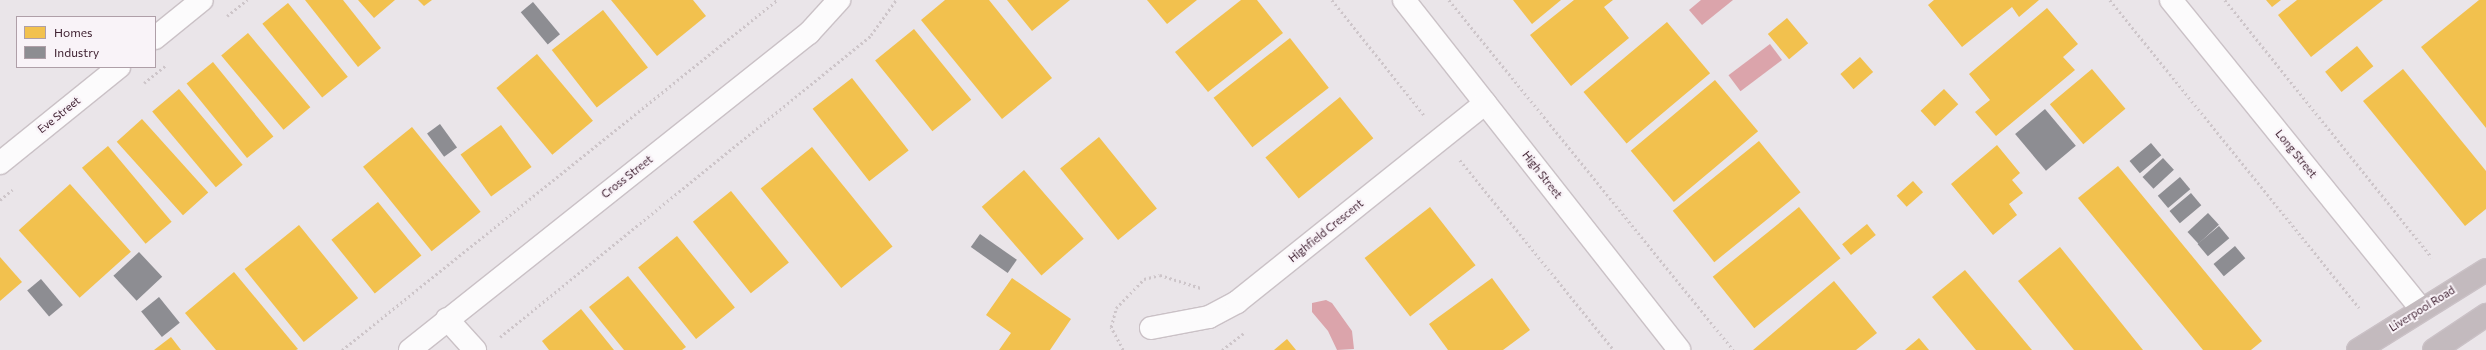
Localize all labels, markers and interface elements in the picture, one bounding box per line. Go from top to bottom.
legend [16,16,156,68]
text: Homes [54,25,92,39]
text: Industry [54,45,99,59]
street label: Eve Street [35,94,83,136]
street label: Long Street [2273,127,2319,181]
street label: High Street [1519,149,1565,201]
street label: Cross Street [599,153,655,201]
street label: Highfield Crescent [1286,197,1366,265]
street label: Liverpool Road [2387,284,2457,334]

